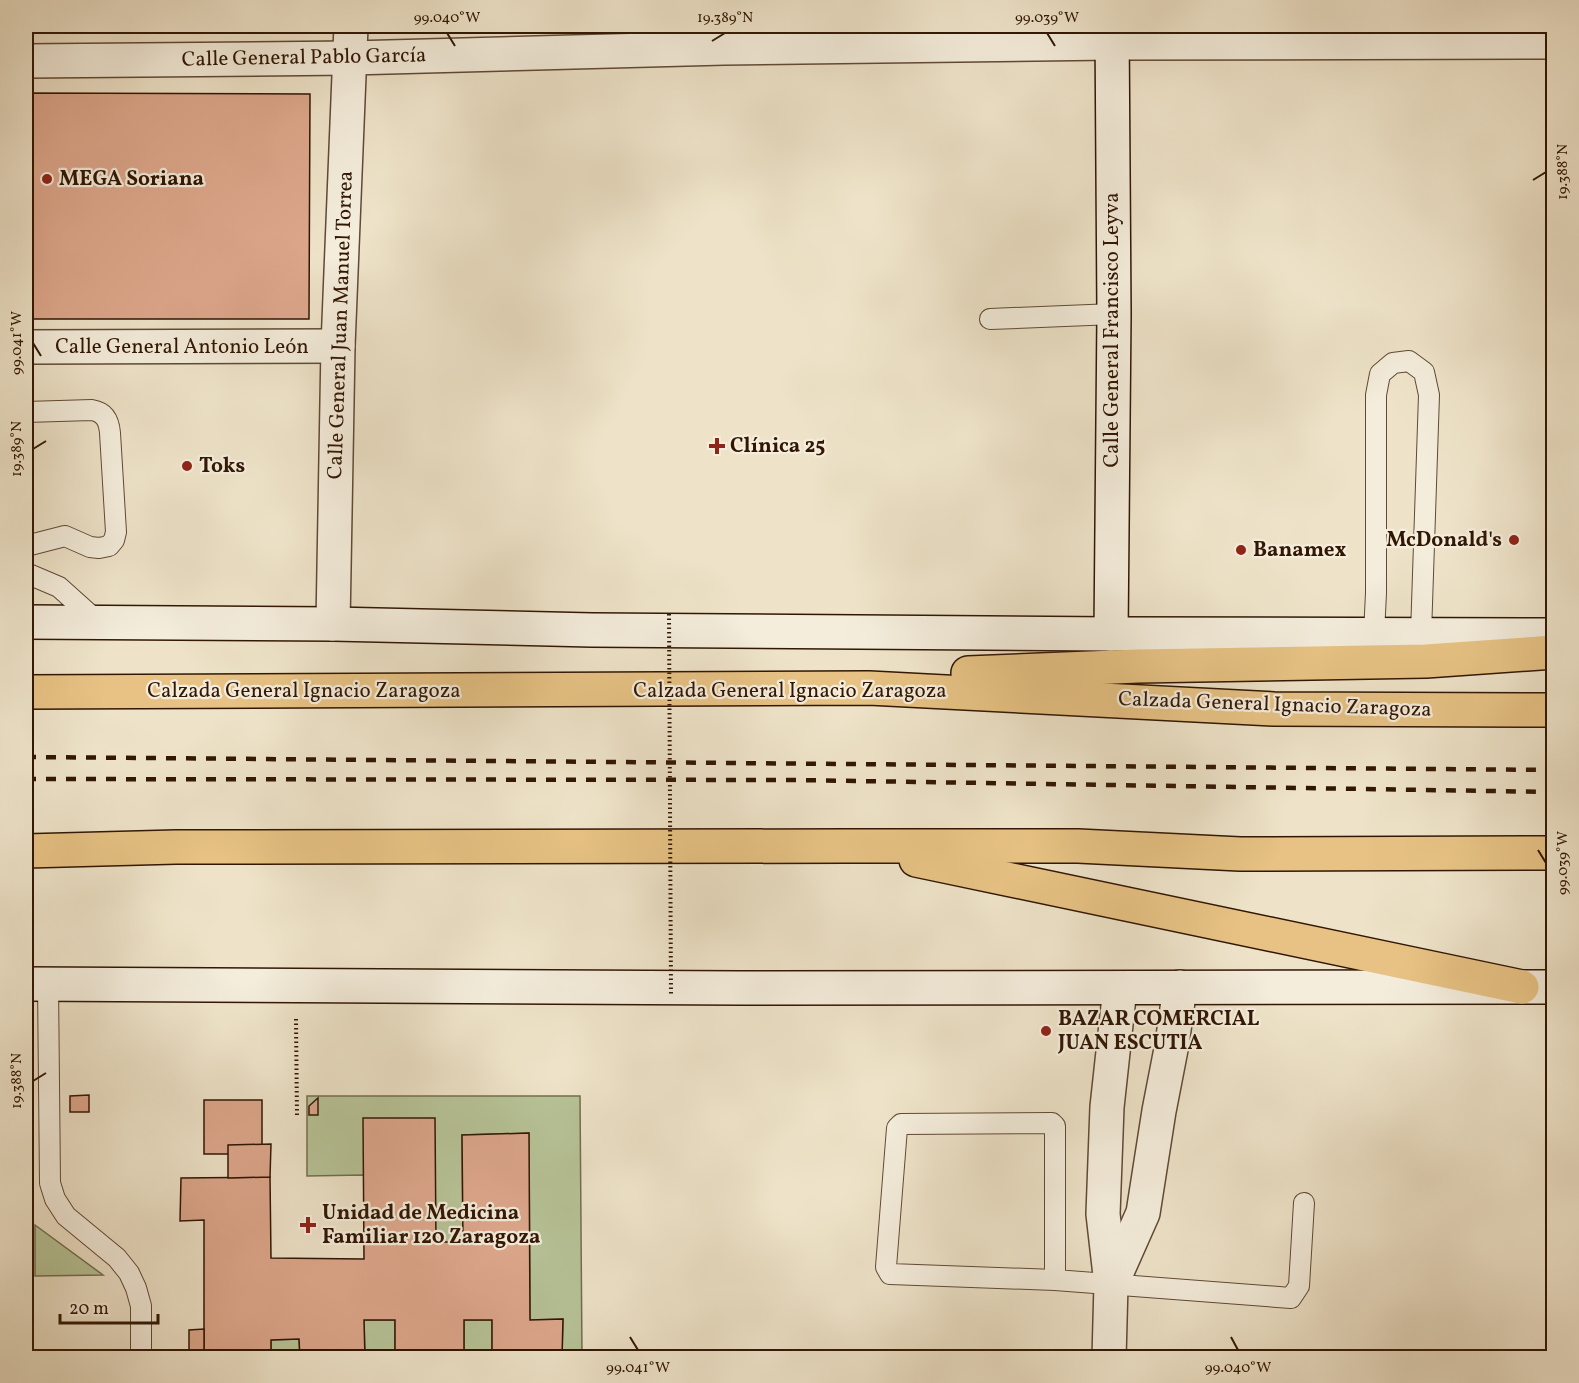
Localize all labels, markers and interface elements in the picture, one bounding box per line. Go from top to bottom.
text: 99.040°W [414,8,480,29]
text: 19.389°N [697,8,753,29]
text: 99.039°W [1015,8,1079,29]
street label: Calle General Pablo García [181,41,427,75]
text: 19.388°N [1553,144,1574,200]
place label: MEGA Soriana [59,165,204,194]
street label: Calle General Juan Manuel Torrea [321,170,361,480]
marker: MEGA Soriana [40,172,54,186]
street label: Calle General Francisco Leyva [1098,192,1127,468]
text: 99.041°W [7,311,28,375]
street label: Calle General Antonio León [55,333,309,362]
text: 19.389°N [7,421,28,477]
place label: Clínica 25 [730,432,825,461]
marker: Clínica 25 [708,437,726,455]
place label: Toks [199,452,245,481]
marker: Toks [180,459,194,473]
place label: McDonald's [1386,526,1502,555]
marker: McDonald's [1507,533,1521,547]
place label: Banamex [1253,536,1347,565]
marker: Banamex [1234,543,1248,557]
street label: Calzada General Ignacio Zaragoza [147,677,461,706]
street label: Calzada General Ignacio Zaragoza [633,677,947,706]
street label: Calzada General Ignacio Zaragoza [1118,685,1432,725]
text: 99.039°W [1553,831,1574,895]
place label: BAZAR COMERCIAL JUAN ESCUTIA [1057,1005,1260,1058]
marker: BAZAR COMERCIAL JUAN ESCUTIA [1039,1024,1053,1038]
text: 19.388°N [7,1053,28,1109]
place label: Unidad de Medicina Familiar 120 Zaragoza [322,1199,540,1252]
marker: Unidad de Medicina Familiar 120 Zaragoza [299,1216,317,1234]
scale bar [60,1287,158,1325]
text: 20 m [69,1297,109,1322]
text: 99.041°W [606,1358,670,1379]
text: 99.040°W [1205,1358,1271,1379]

